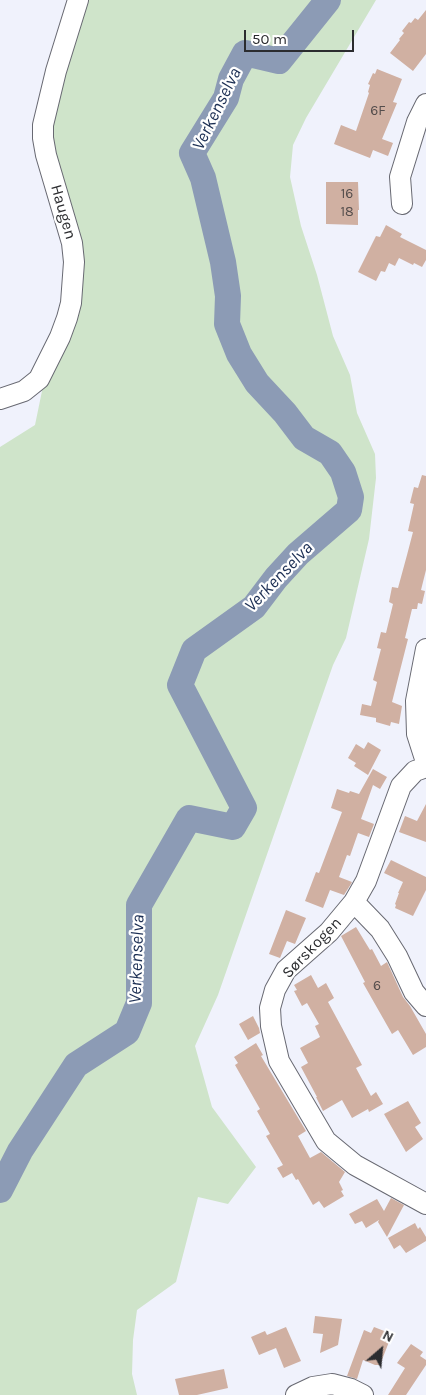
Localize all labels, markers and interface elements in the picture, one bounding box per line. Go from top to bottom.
scale bar [246,20,356,52]
text: 50 m [252,30,287,48]
water label: Verkenselva [188,64,246,154]
house number: 6F [370,103,386,119]
street label: Haugen [46,182,80,242]
house number: 16 [341,186,353,202]
house number: 18 [340,204,354,220]
water label: Verkenselva [240,538,318,616]
water label: Verkenselva [125,914,149,1004]
street label: Sørskogen [278,914,346,982]
house number: 6 [373,978,381,994]
north arrow [356,1325,406,1375]
text: N [380,1326,396,1346]

